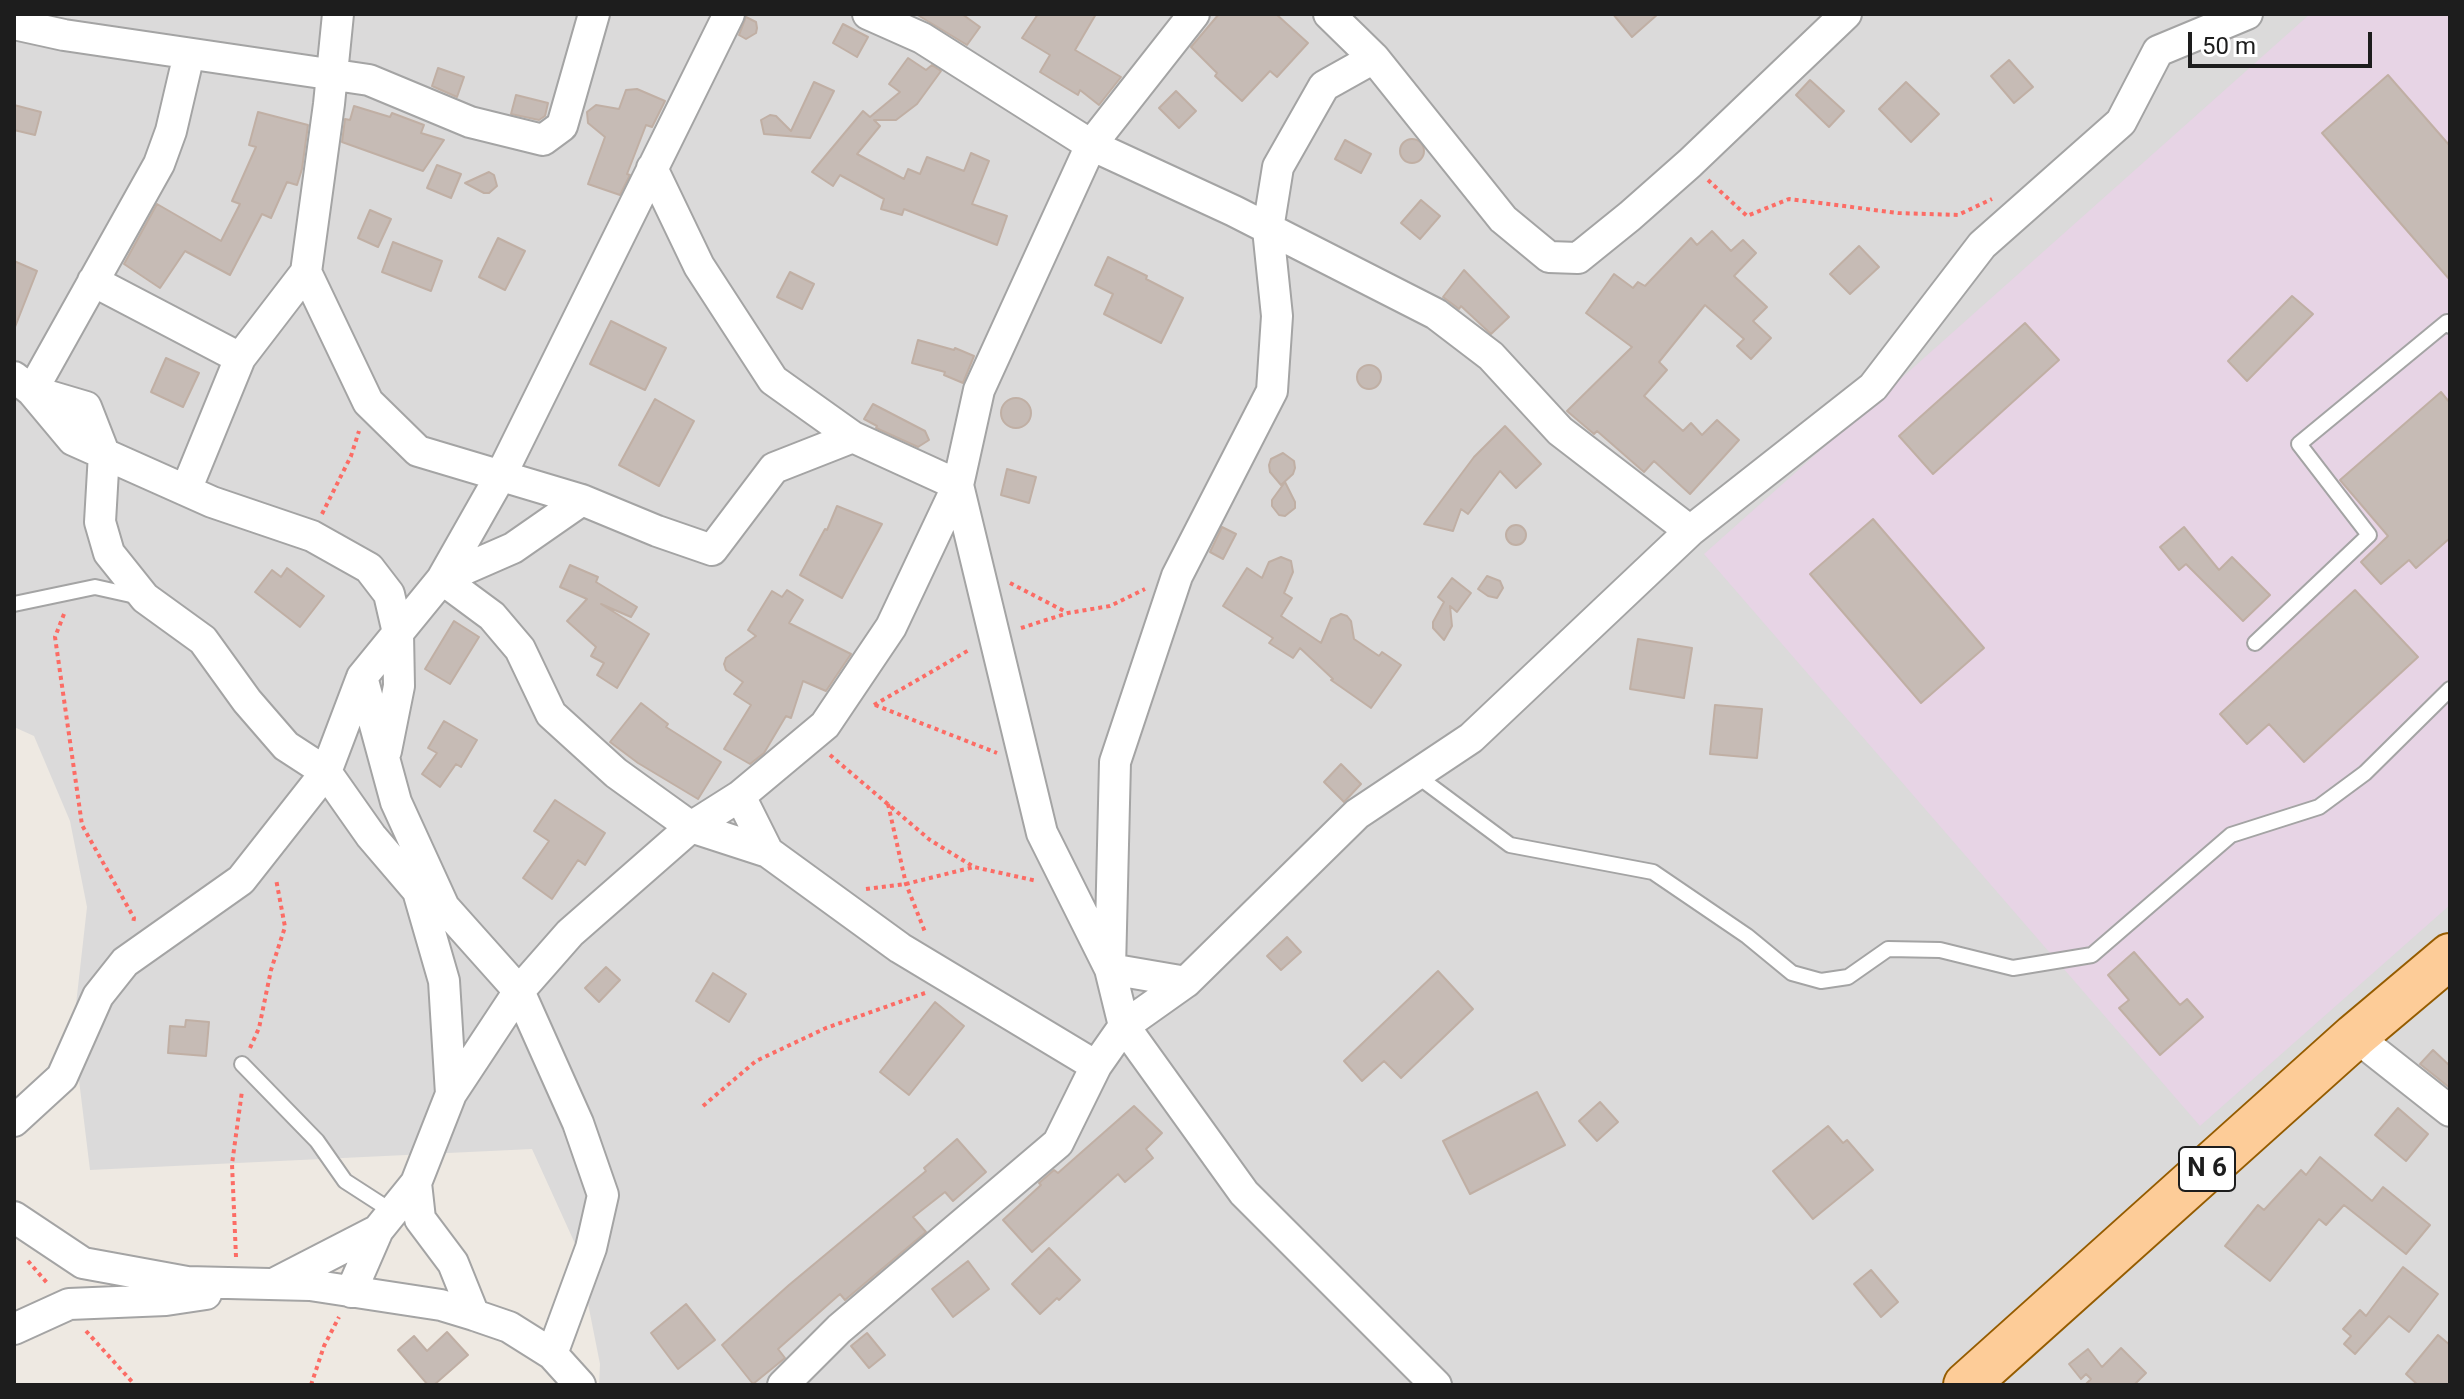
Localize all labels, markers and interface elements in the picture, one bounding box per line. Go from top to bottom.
scale bar [2192,16,2376,66]
text: 50 m [2202,32,2256,60]
road number: N 6 [2179,1147,2235,1191]

